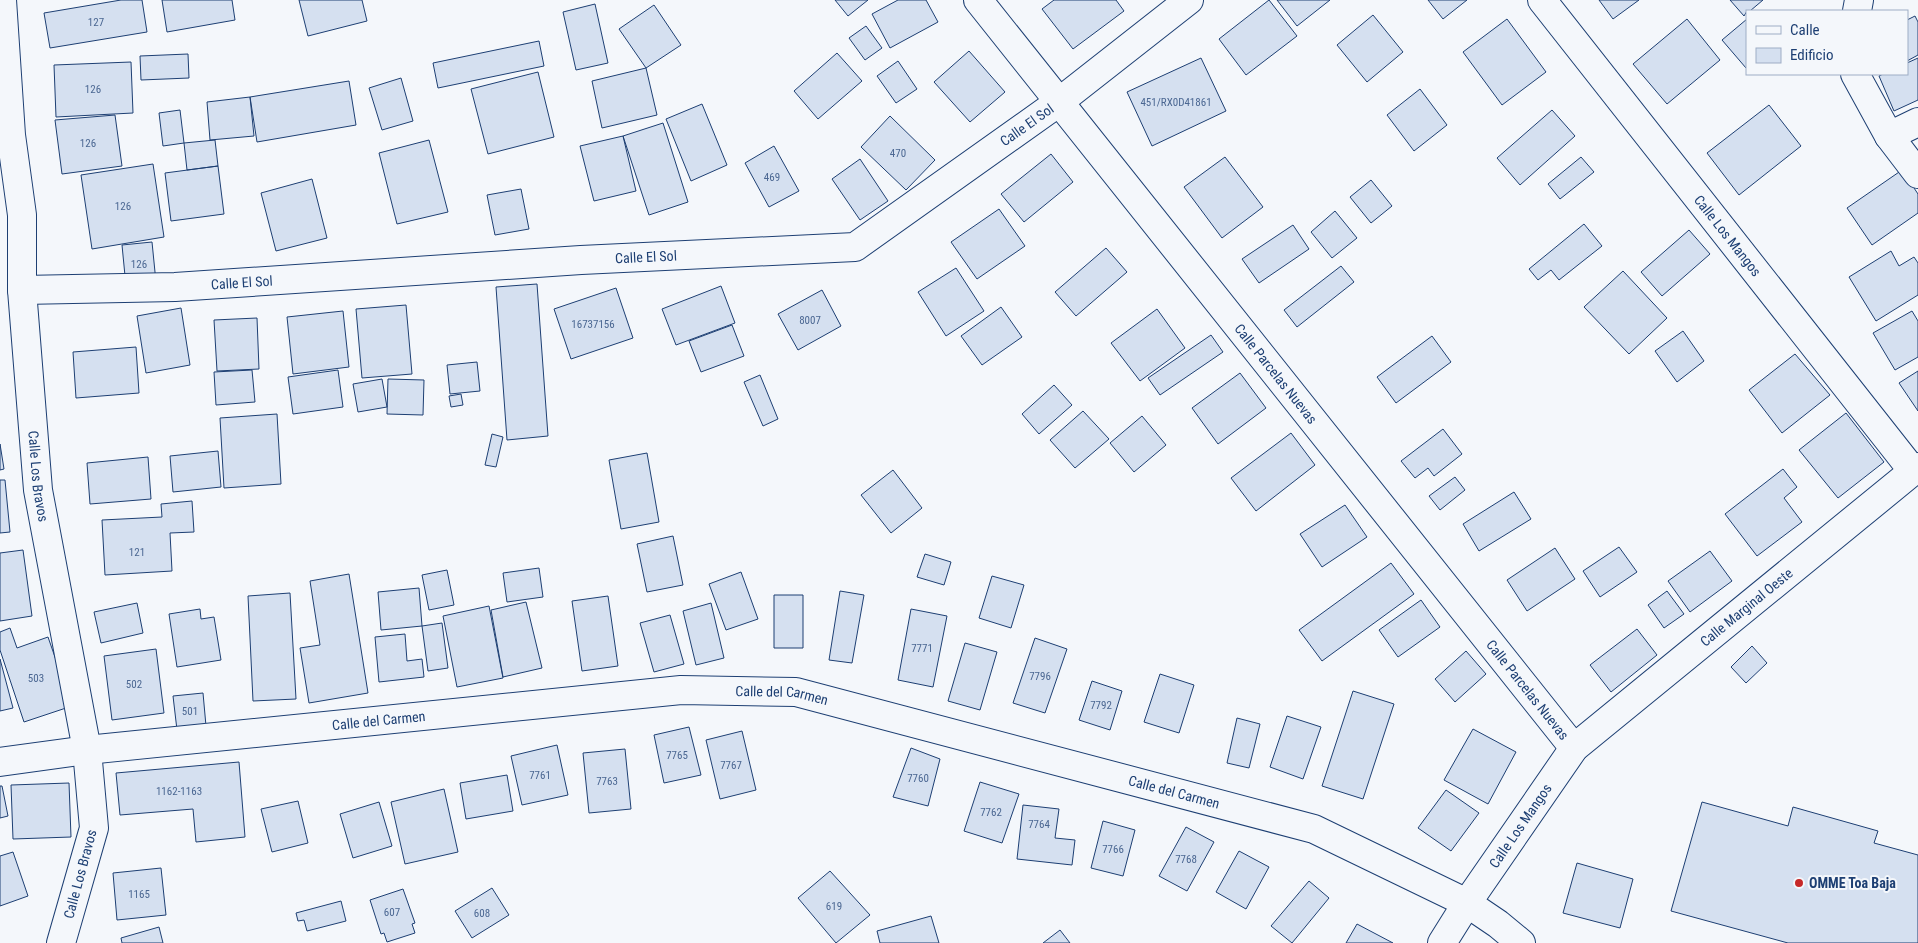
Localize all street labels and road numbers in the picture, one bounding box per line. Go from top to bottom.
street label: Calle El Sol [997,100,1057,149]
street label: Calle Los Mangos [1691,192,1764,279]
street label: Calle El Sol [615,247,677,266]
street label: Calle El Sol [210,273,273,293]
street label: Calle Parcelas Nuevas [1231,321,1320,427]
street label: Calle Los Bravos [25,430,52,523]
street label: Calle Marginal Oeste [1697,565,1796,650]
street label: Calle Parcelas Nuevas [1483,637,1572,743]
street label: Calle del Carmen [735,683,830,708]
street label: Calle del Carmen [331,708,426,733]
street label: Calle del Carmen [1127,772,1221,812]
street label: Calle Los Mangos [1486,781,1555,871]
street label: Calle Los Bravos [60,828,100,920]

